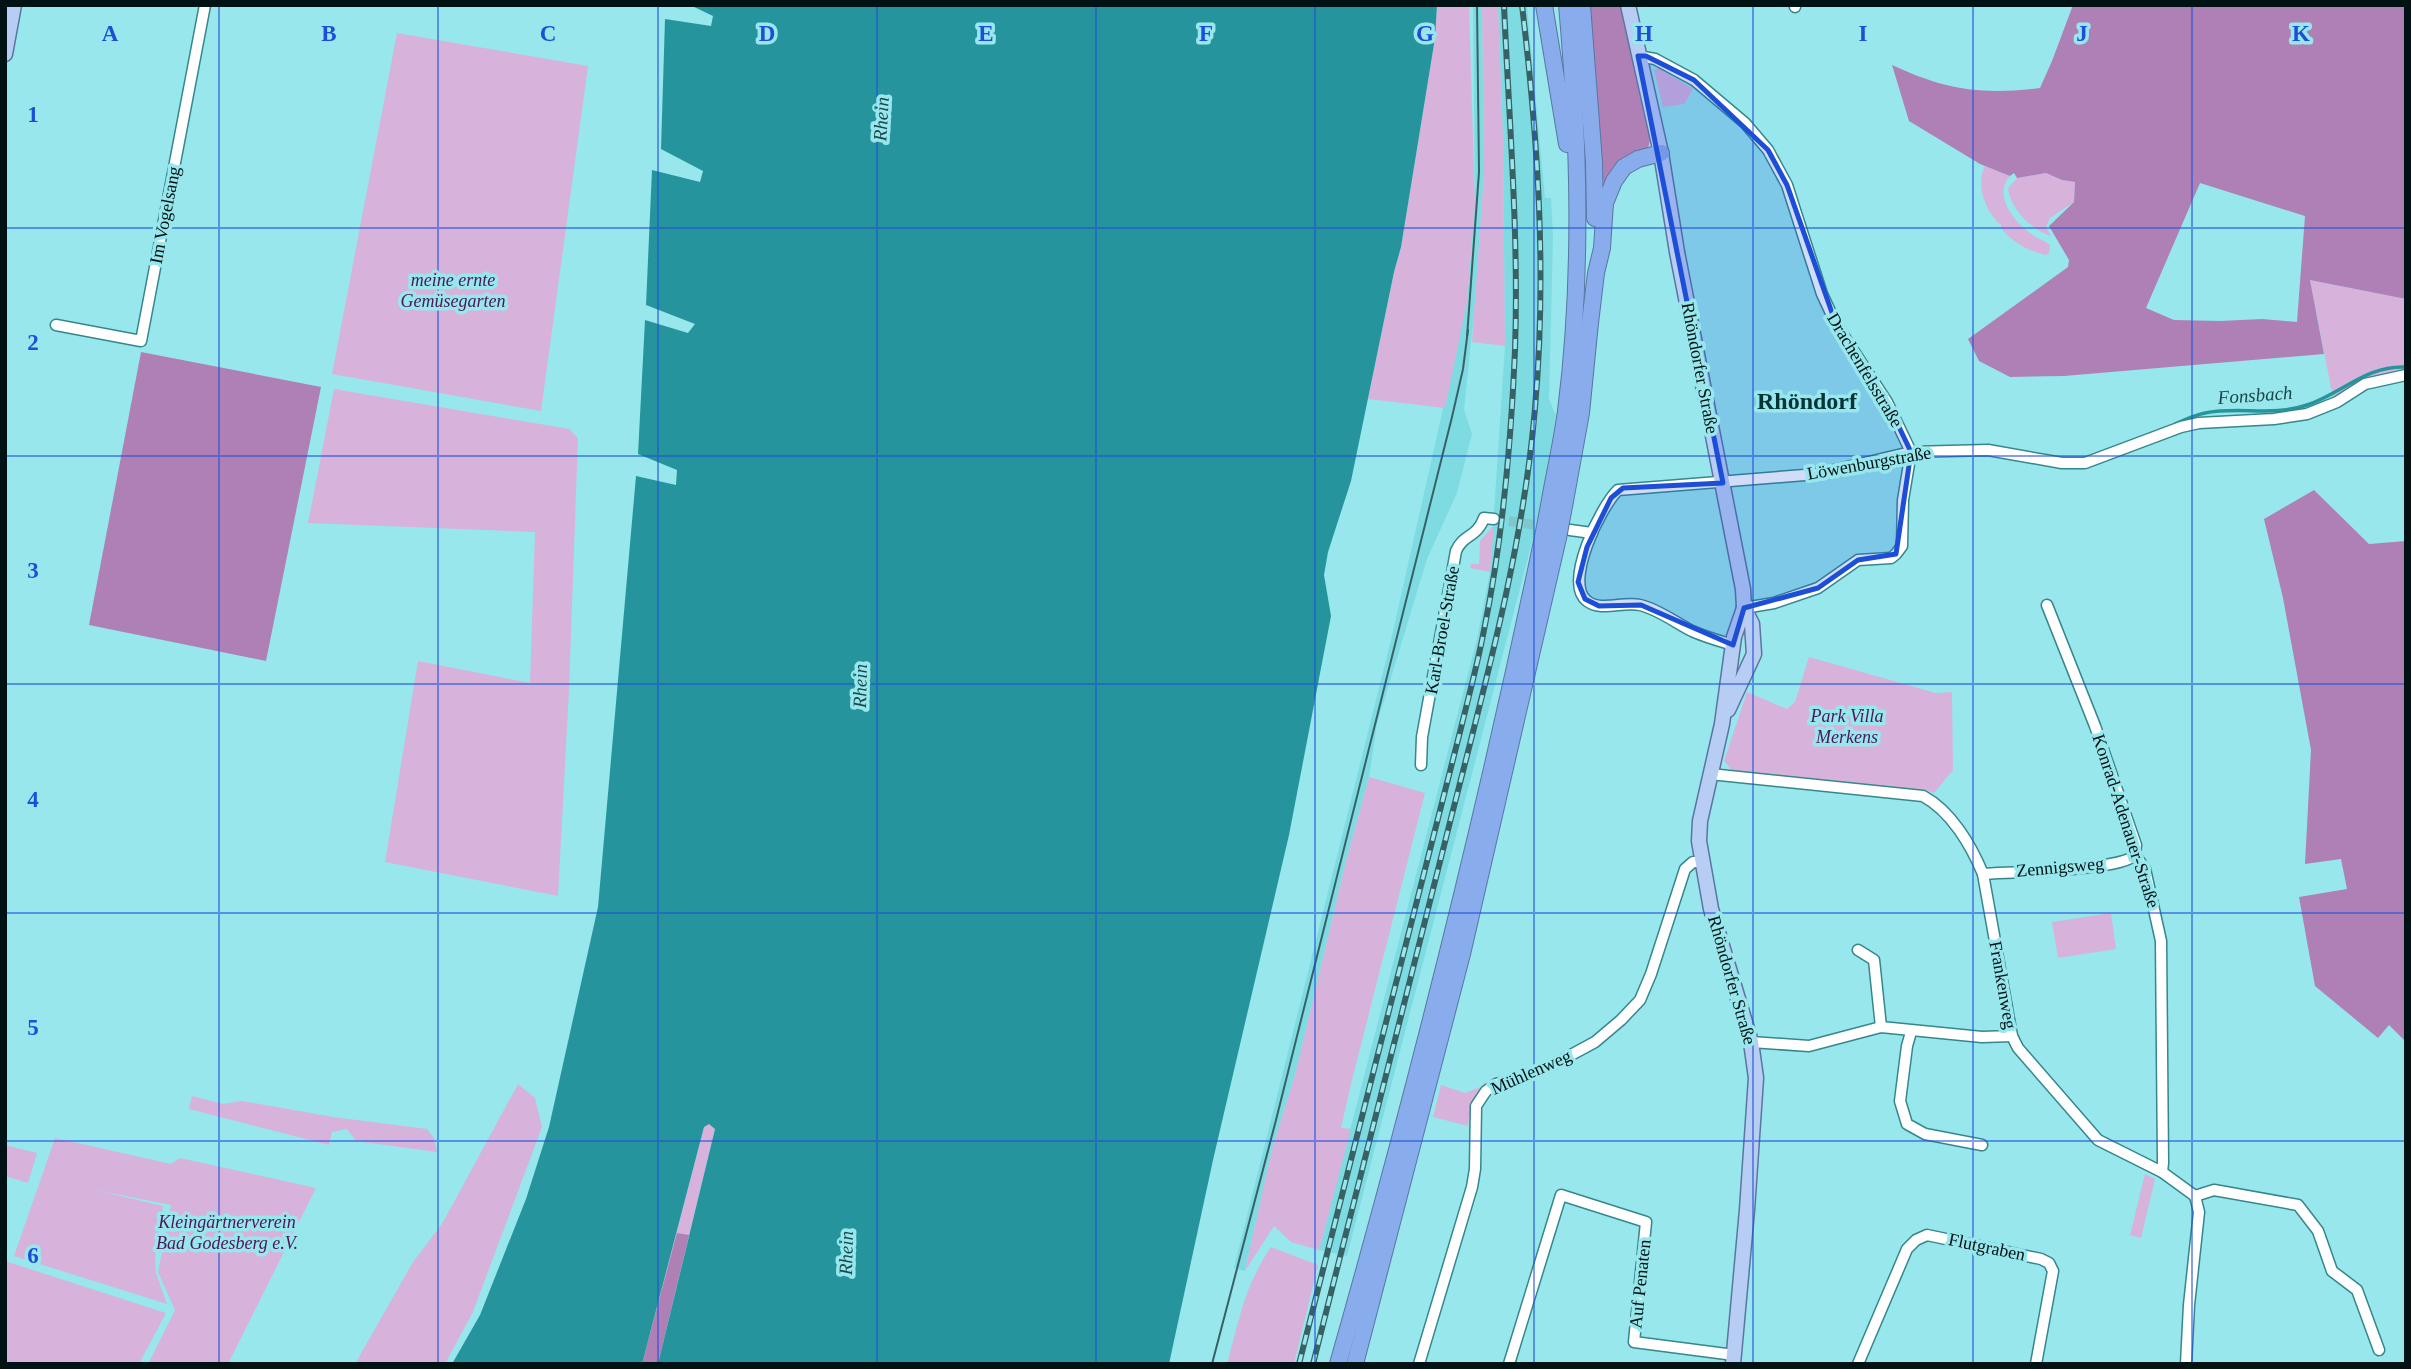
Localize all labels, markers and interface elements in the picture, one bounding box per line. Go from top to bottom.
text: A [102,21,119,46]
text: B [321,21,337,46]
text: C [540,21,556,46]
text: D [759,21,775,46]
text: E [978,21,994,46]
text: F [1199,21,1213,46]
text: G [1416,21,1434,46]
text: H [1635,21,1653,46]
text: I [1859,21,1868,46]
text: J [2076,21,2088,46]
text: K [2292,21,2310,46]
water label: Rhein [869,96,893,143]
text: 1 [27,102,39,127]
street label: Im Vogelsang [146,165,184,265]
park label: meine ernte Gemüsegarten [401,270,505,311]
street label: Rhöndorfer Straße [1677,301,1723,435]
street label: Drachenfelsstraße [1823,309,1907,431]
text: 2 [27,330,39,355]
water label: Fonsbach [2216,382,2293,408]
district label: Rhöndorf [1757,388,1858,414]
street label: Löwenburgstraße [1805,442,1933,484]
text: 3 [27,558,39,583]
street label: Karl-Broel-Straße [1421,564,1463,696]
water label: Rhein [849,664,871,709]
park label: Park Villa Merkens [1809,706,1884,747]
street label: Konrad-Adenauer-Straße [2088,732,2164,910]
text: 4 [27,787,39,812]
street label: Zennigsweg [2015,853,2105,881]
street label: Rhöndorfer Straße [1704,913,1760,1047]
street label: Frankenweg [1985,939,2021,1031]
text: 5 [27,1015,39,1040]
street label: Mühlenweg [1488,1045,1574,1099]
park label: Kleingärtnerverein Bad Godesberg e.V. [156,1212,298,1253]
street label: Flutgraben [1947,1229,2027,1265]
water label: Rhein [835,1231,857,1276]
street label: Auf Penaten [1625,1238,1655,1330]
text: 6 [27,1243,39,1268]

